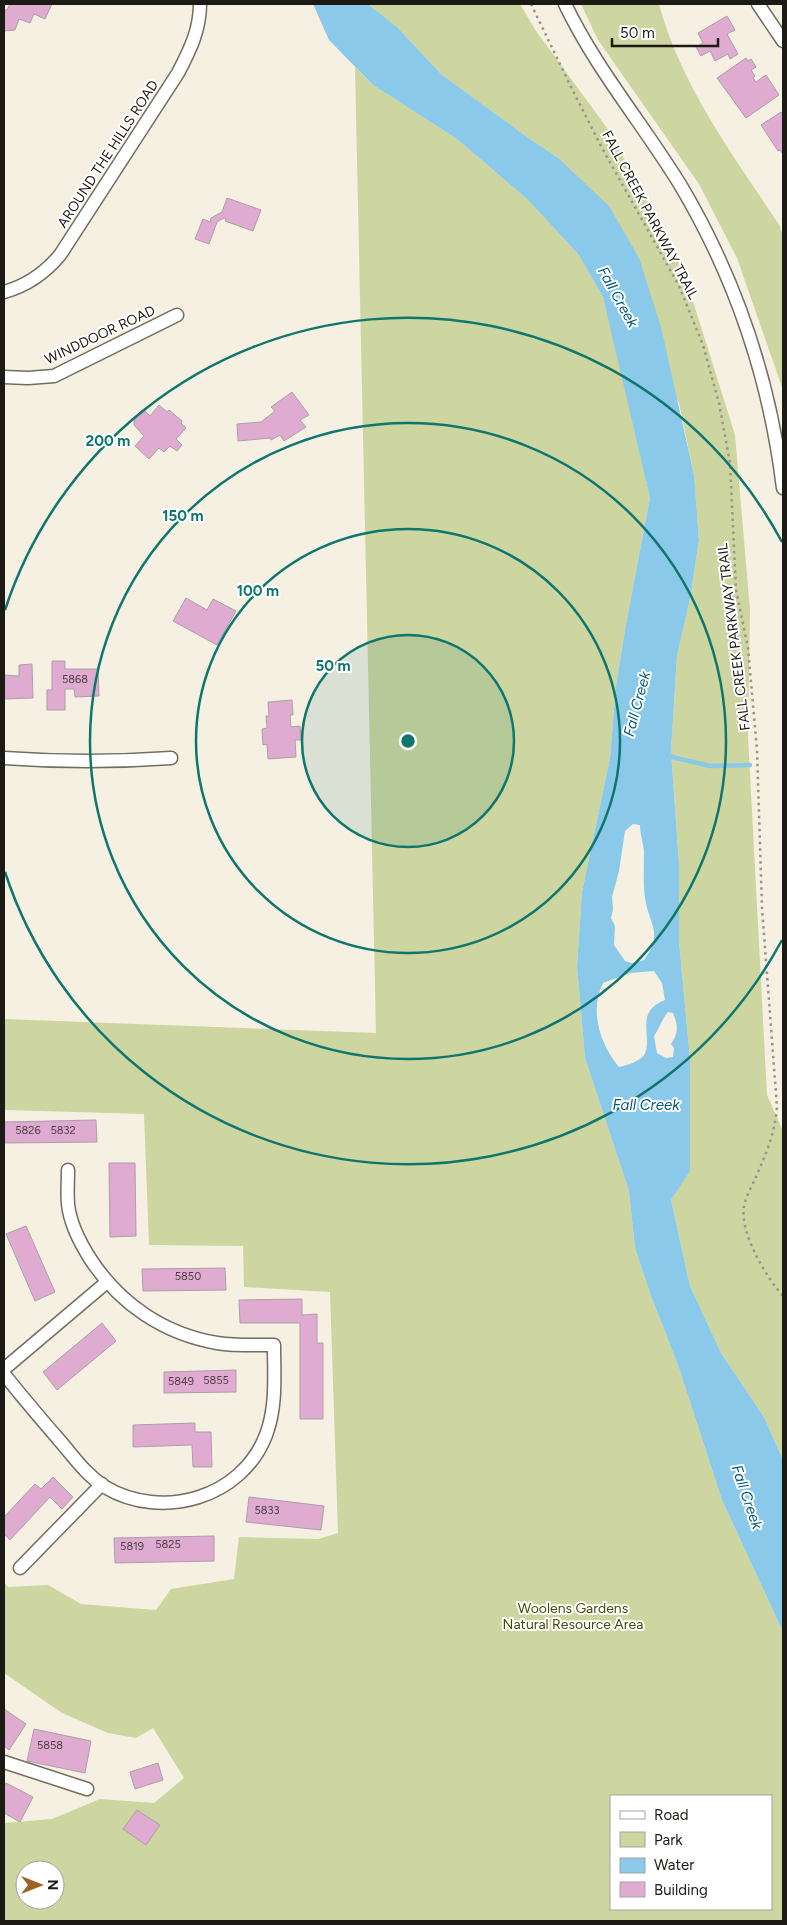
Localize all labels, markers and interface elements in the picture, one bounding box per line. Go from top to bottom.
scale bar [612,15,718,47]
text: 50 m [620,24,655,42]
street label: AROUND THE HILLS ROAD [54,77,162,231]
street label: FALL CREEK PARKWAY TRAIL [598,128,702,303]
water label: Fall Creek [594,263,642,331]
street label: WINDDOOR ROAD [42,302,158,368]
text: 200 m [86,432,130,450]
text: 150 m [162,507,204,525]
street label: FALL CREEK PARKWAY TRAIL [714,542,754,732]
text: 100 m [237,582,279,600]
text: 50 m [315,657,351,675]
water label: Fall Creek [620,669,655,739]
house number: 5868 [62,673,88,686]
centre of rings [399,732,417,750]
water label: Fall Creek [613,1096,680,1114]
house number: 5826 [15,1124,41,1137]
house number: 5832 [50,1124,76,1137]
house number: 5850 [175,1270,201,1283]
house number: 5855 [203,1374,229,1387]
house number: 5849 [168,1375,194,1388]
water label: Fall Creek [728,1462,767,1532]
house number: 5833 [254,1504,280,1517]
house number: 5825 [155,1538,181,1551]
house number: 5819 [120,1540,144,1553]
park label: Woolens Gardens Natural Resource Area [503,1600,643,1633]
house number: 5858 [37,1739,63,1752]
legend [610,1795,772,1910]
text: Road [654,1806,689,1824]
text: Park [654,1831,683,1849]
text: Water [654,1856,694,1874]
north arrow [15,1860,65,1910]
text: N [44,1880,61,1890]
text: Building [654,1881,708,1899]

